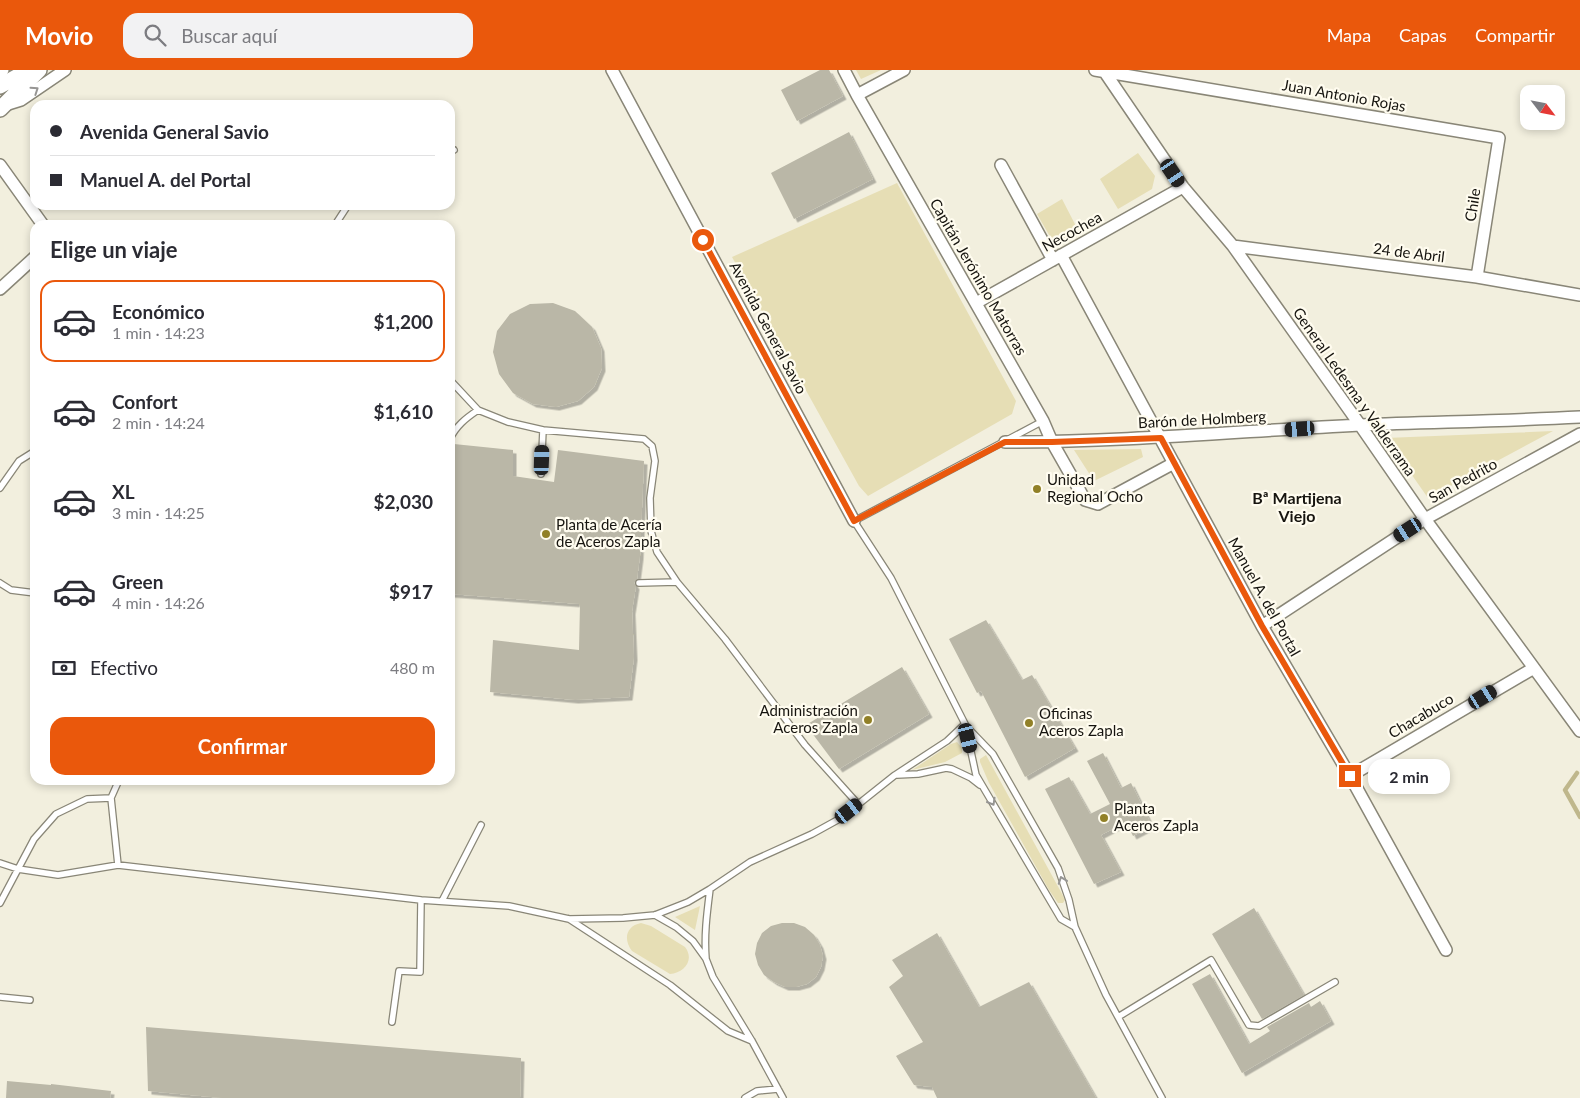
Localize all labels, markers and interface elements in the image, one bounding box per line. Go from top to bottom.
search box [123,13,473,58]
text: Movio [25,21,93,50]
icon: search [141,21,169,49]
text: Buscar aquí [181,24,277,47]
text: Mapa [1327,24,1371,46]
text: Capas [1399,24,1447,46]
text: Compartir [1475,24,1555,46]
street label: Juan Antonio Rojas [1281,75,1407,115]
north arrow [1520,85,1565,130]
map controls [1520,85,1565,130]
one-way arrow [30,87,39,96]
text: Avenida General Savio [80,120,269,143]
car [1158,156,1187,190]
text: Manuel A. del Portal [80,168,251,191]
street label: Chile [1461,187,1484,223]
street label: Capitán Jerónimo Matorras [927,195,1031,358]
street label: Necochea [1038,207,1105,255]
route start [692,229,714,251]
text: Elige un viaje [50,236,178,263]
street label: 24 de Abril [1372,239,1446,265]
street label: Avenida General Savio [726,258,811,397]
icon: car [52,299,97,344]
text: Económico [112,300,205,323]
street label: General Ledesma y Valderrama [1290,304,1420,479]
text: $1,200 [373,310,433,333]
text: 1 min · 14:23 [112,323,205,342]
icon: car [52,389,97,434]
text: Confort [112,390,177,413]
text: $1,610 [373,400,433,423]
street label: Barón de Holmberg [1138,407,1267,431]
text: 2 min · 14:24 [112,413,205,432]
car [1284,420,1315,438]
car [533,445,550,475]
street label: San Pedrito [1425,454,1500,506]
place label: Unidad Regional Ocho [1047,470,1143,505]
icon: car [52,479,97,524]
text: XL [112,480,135,503]
marker: Unidad Regional Ocho [1031,483,1043,495]
district label: Bª Martijena Viejo [1252,488,1342,525]
text: $2,030 [373,490,433,513]
text: 3 min · 14:25 [112,503,205,522]
place label: Planta de Acería de Aceros Zapla [556,515,662,550]
car [1391,516,1424,544]
marker: Planta de Acería de Aceros Zapla [540,528,552,540]
street label: Manuel A. del Portal [1225,534,1305,659]
icon: car [52,569,97,614]
text: Green [112,570,163,593]
text: $917 [389,580,433,603]
text: 4 min · 14:26 [112,593,205,612]
icon: cash [50,654,78,682]
text: Efectivo [90,656,158,679]
text: 480 m [390,658,435,677]
car [1466,683,1499,711]
street label: Chacabuco [1385,689,1456,742]
place label: Administración Aceros Zapla [759,701,858,736]
place label: Oficinas Aceros Zapla [1039,704,1124,739]
marker: Administración Aceros Zapla [862,714,874,726]
button: Confirmar [50,717,435,775]
marker: Oficinas Aceros Zapla [1023,717,1035,729]
car [957,722,978,754]
callout: 2 min [1368,758,1450,794]
route end [1339,765,1361,787]
text: 2 min [1389,767,1429,786]
car [832,796,865,826]
one-way arrow [986,797,996,806]
place label: Planta Aceros Zapla [1114,799,1199,834]
marker: Planta Aceros Zapla [1098,812,1110,824]
one-way arrow [1058,877,1068,885]

